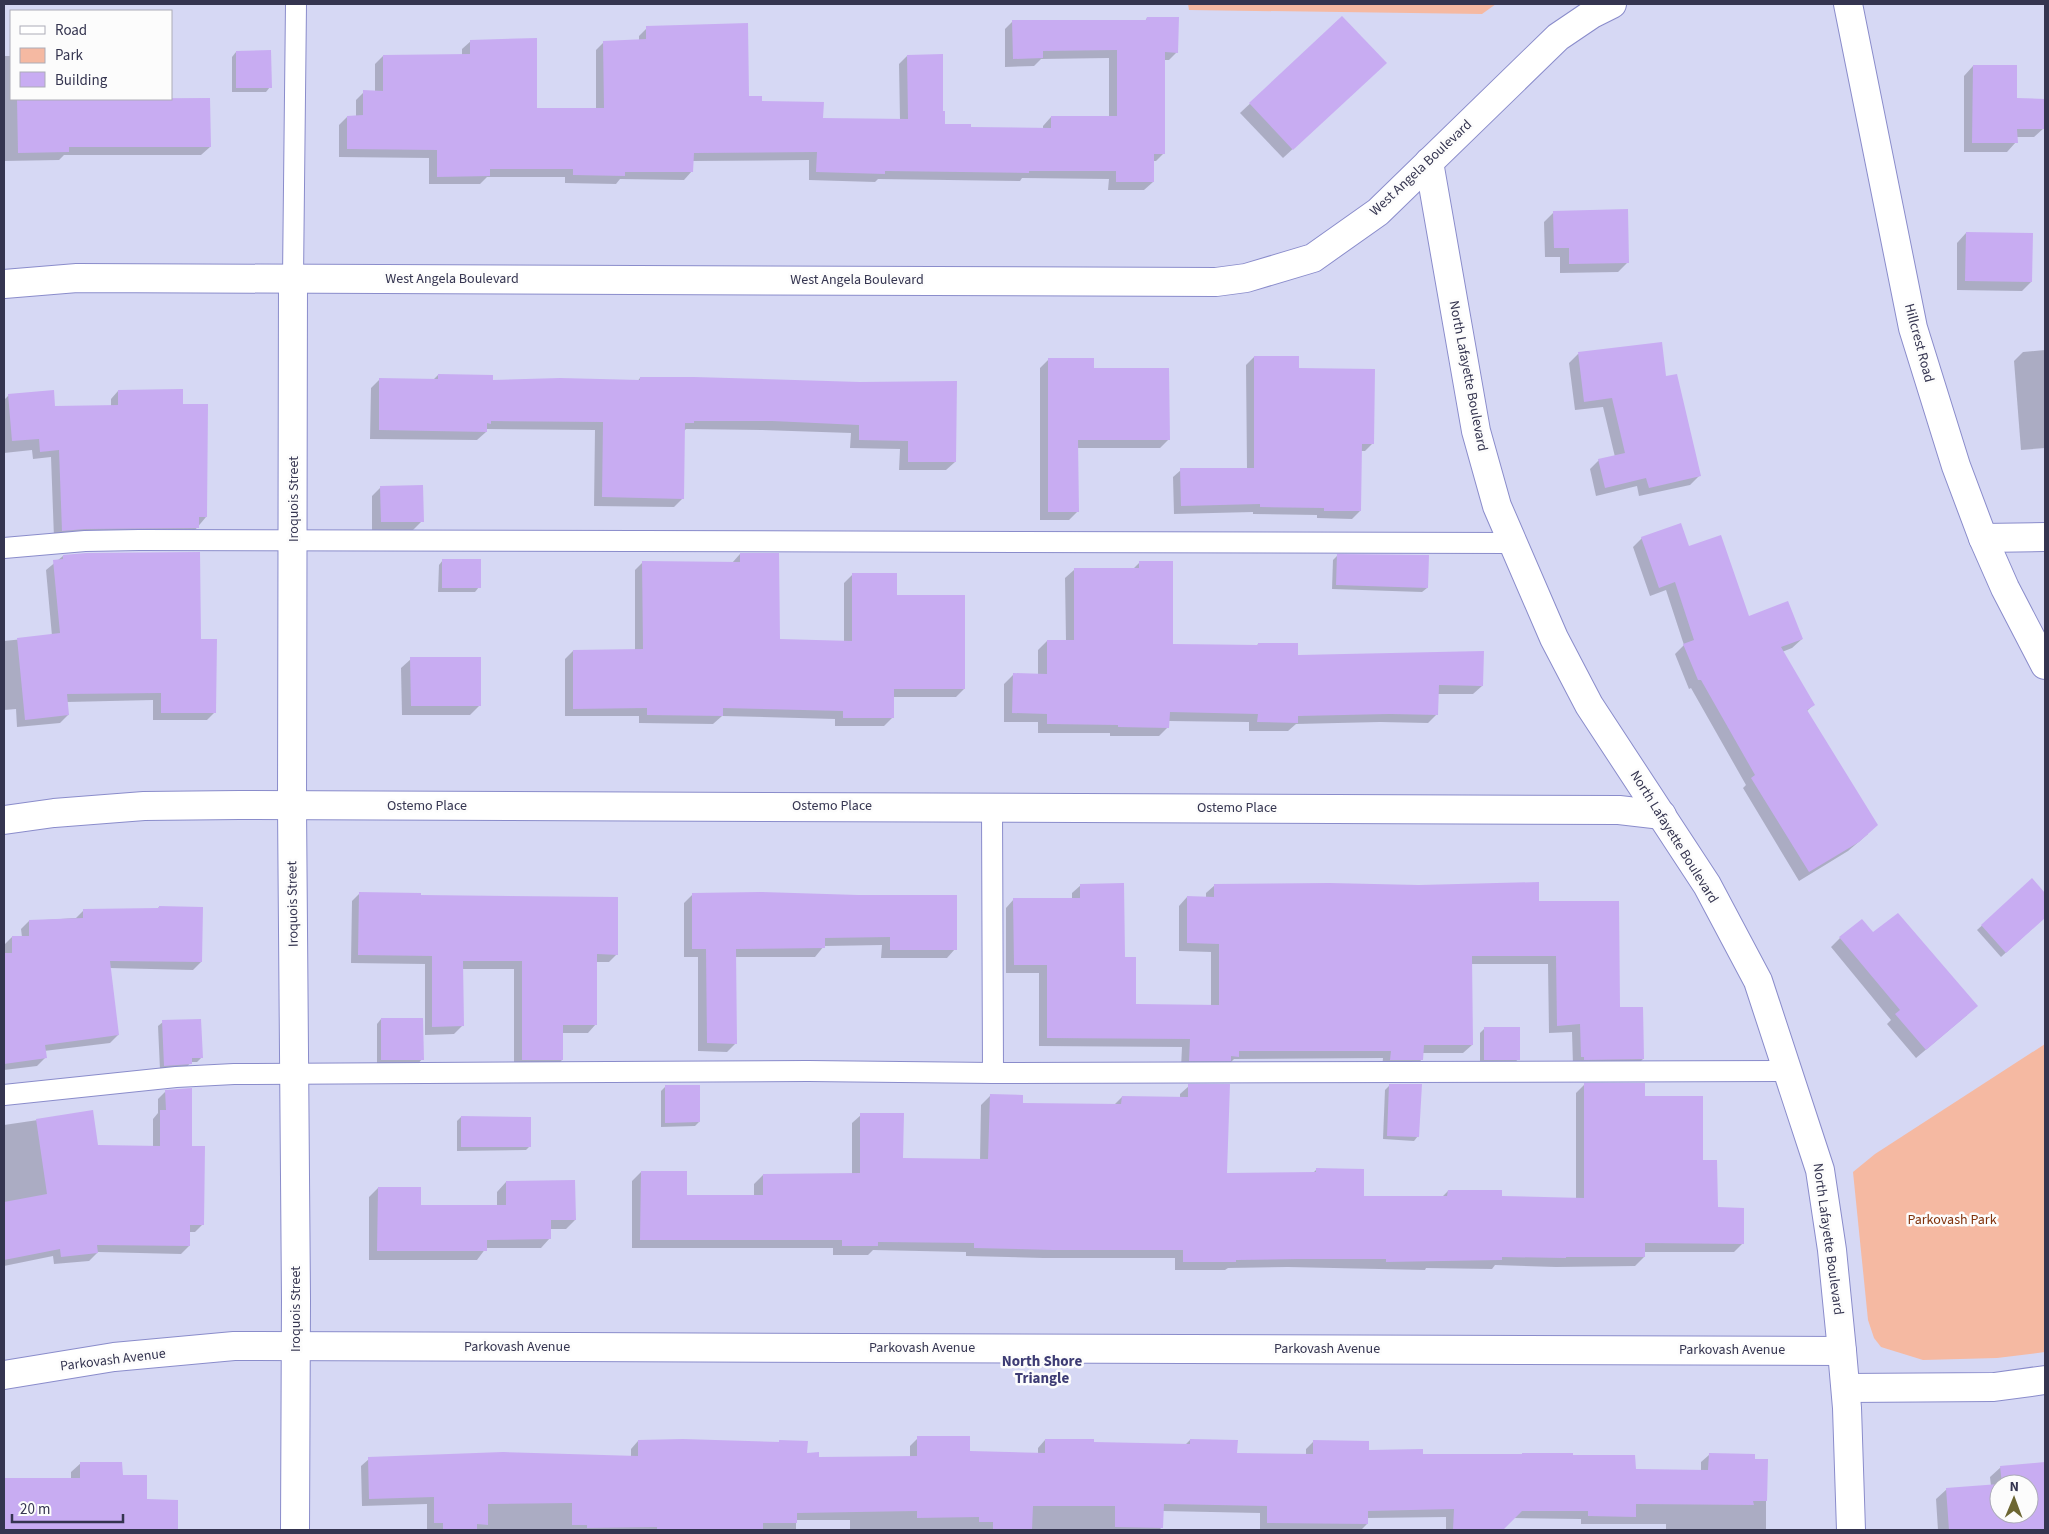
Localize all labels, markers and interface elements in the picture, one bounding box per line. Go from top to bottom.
legend [10,10,172,100]
text: Road [55,20,87,41]
text: Park [55,45,84,66]
text: Building [55,70,108,91]
street label: West Angela Boulevard [1365,115,1477,221]
street label: West Angela Boulevard [385,269,519,289]
street label: West Angela Boulevard [790,270,924,290]
street label: North Lafayette Boulevard [1444,299,1492,453]
street label: Hillcrest Road [1899,301,1939,385]
street label: Iroquois Street [284,456,304,542]
street label: North Lafayette Boulevard [1625,767,1723,907]
street label: Ostemo Place [387,796,467,816]
street label: Ostemo Place [792,796,872,816]
street label: Ostemo Place [1197,798,1277,818]
street label: Iroquois Street [282,860,304,947]
street label: North Lafayette Boulevard [1807,1162,1849,1316]
park label: Parkovash Park [1907,1210,1997,1230]
street label: Iroquois Street [286,1266,306,1352]
street label: Parkovash Avenue [464,1337,570,1357]
street label: Parkovash Avenue [869,1338,975,1358]
street label: Parkovash Avenue [1274,1339,1380,1359]
street label: Parkovash Avenue [1679,1340,1785,1360]
street label: Parkovash Avenue [59,1344,167,1376]
district label: North Shore Triangle [1002,1351,1082,1389]
north arrow [1989,1474,2039,1524]
text: N [2009,1477,2019,1497]
scale bar [12,1492,124,1524]
text: 20 m [20,1499,50,1520]

